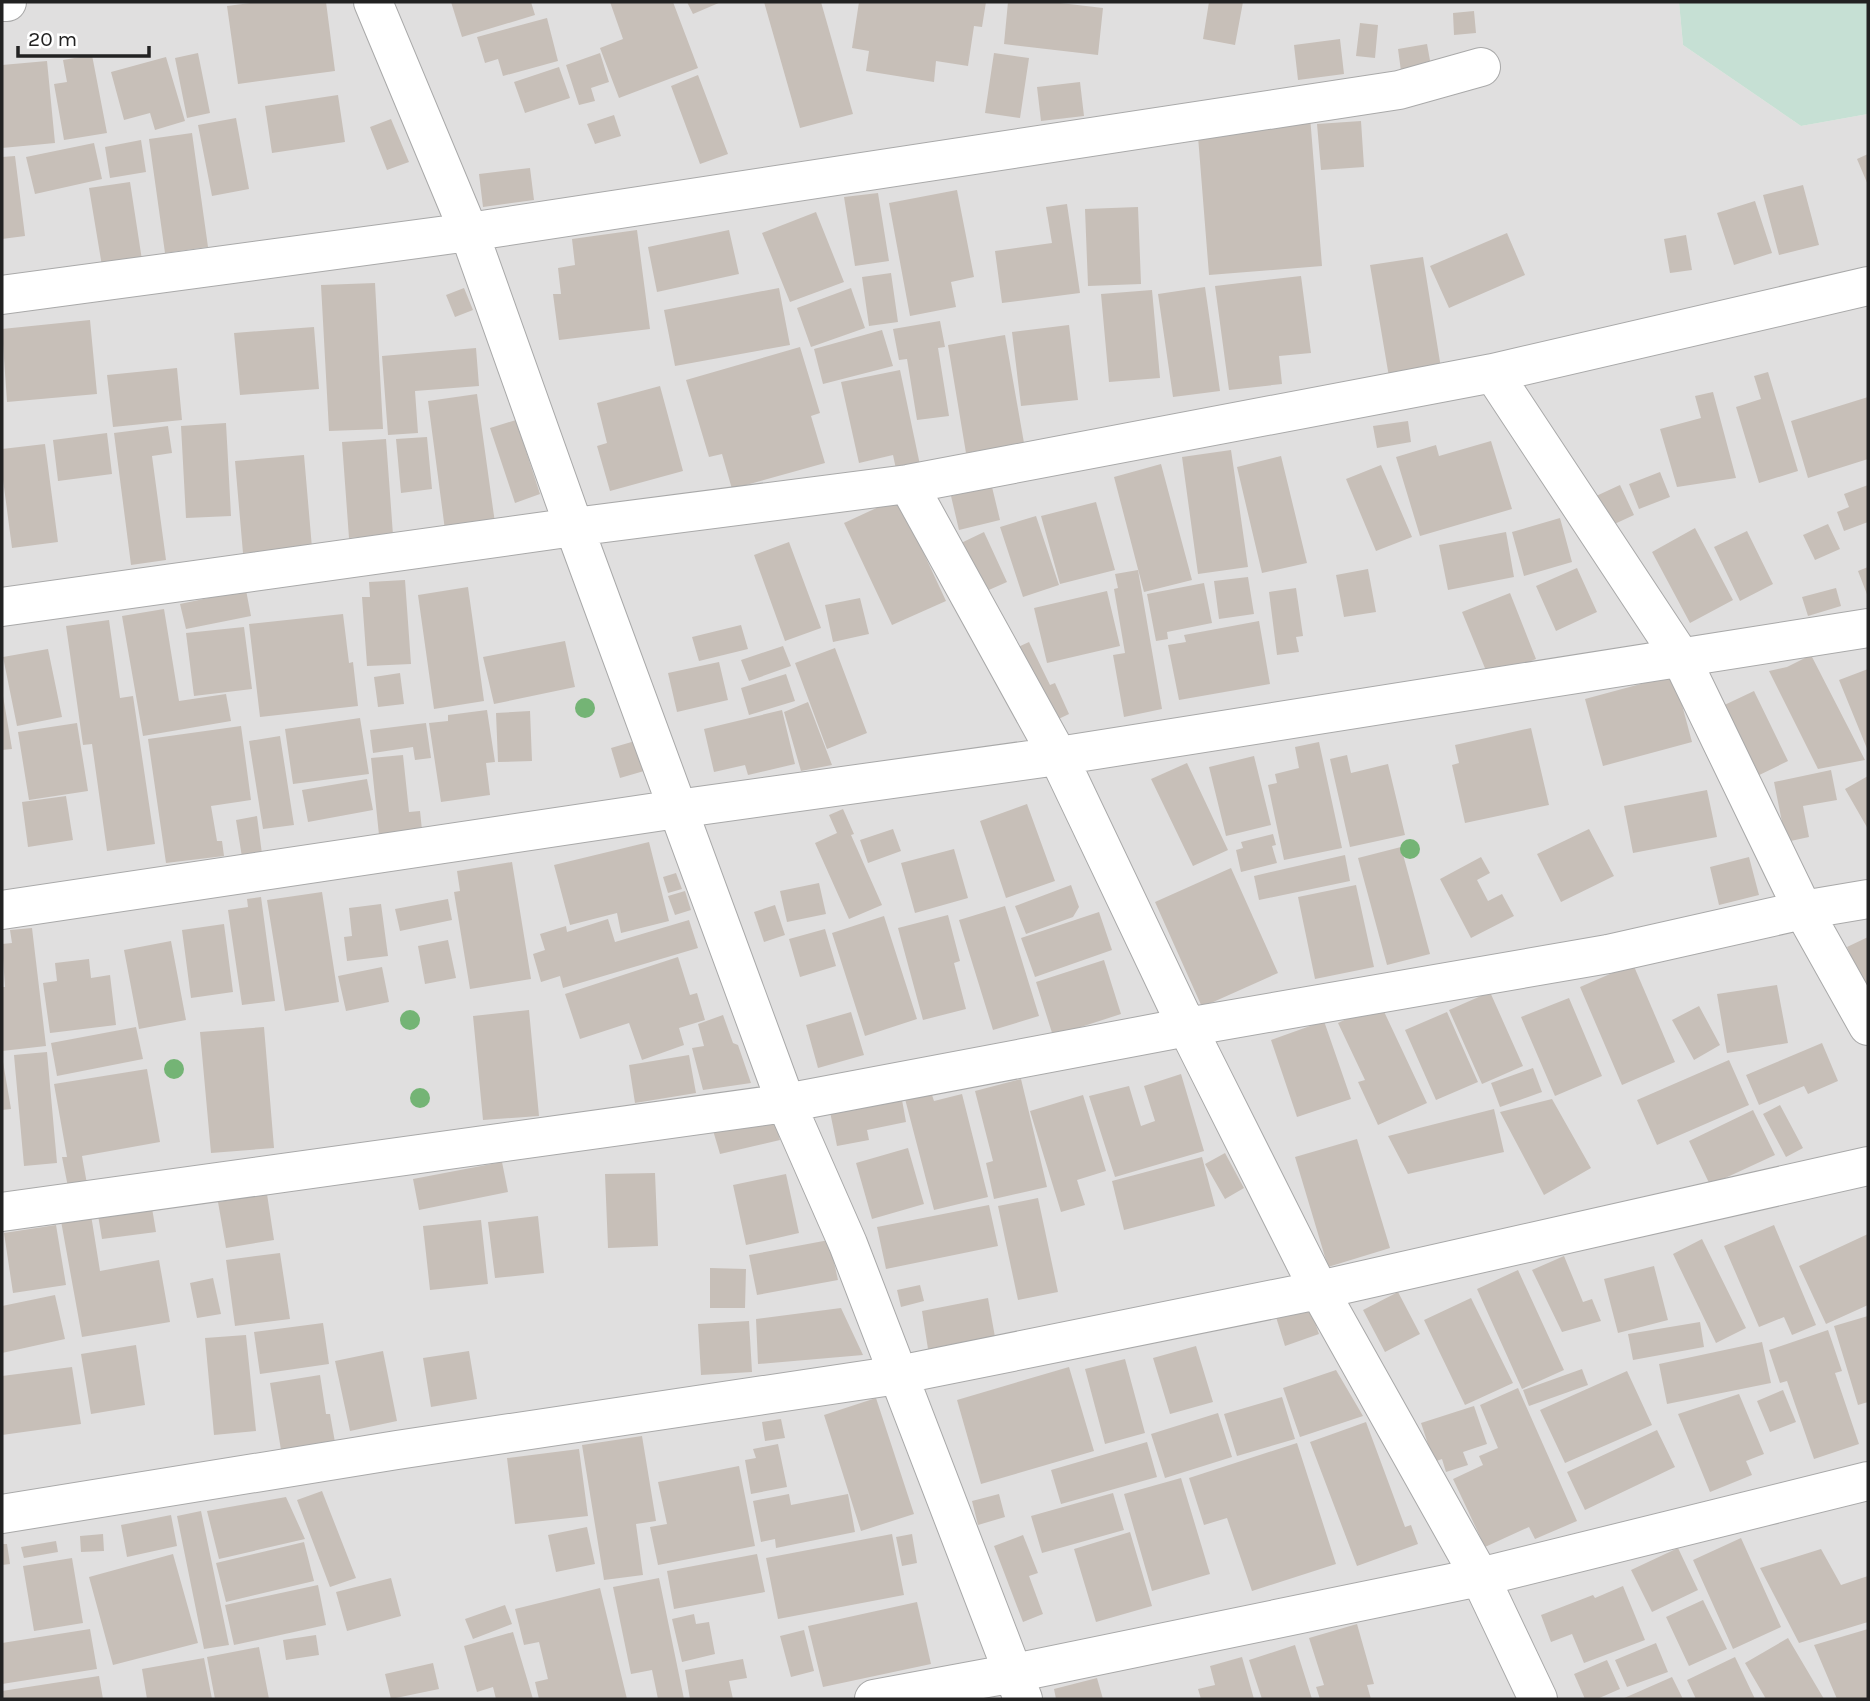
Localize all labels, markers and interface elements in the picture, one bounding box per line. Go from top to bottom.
scale bar [18,14,149,58]
text: 20 m [28,27,77,51]

